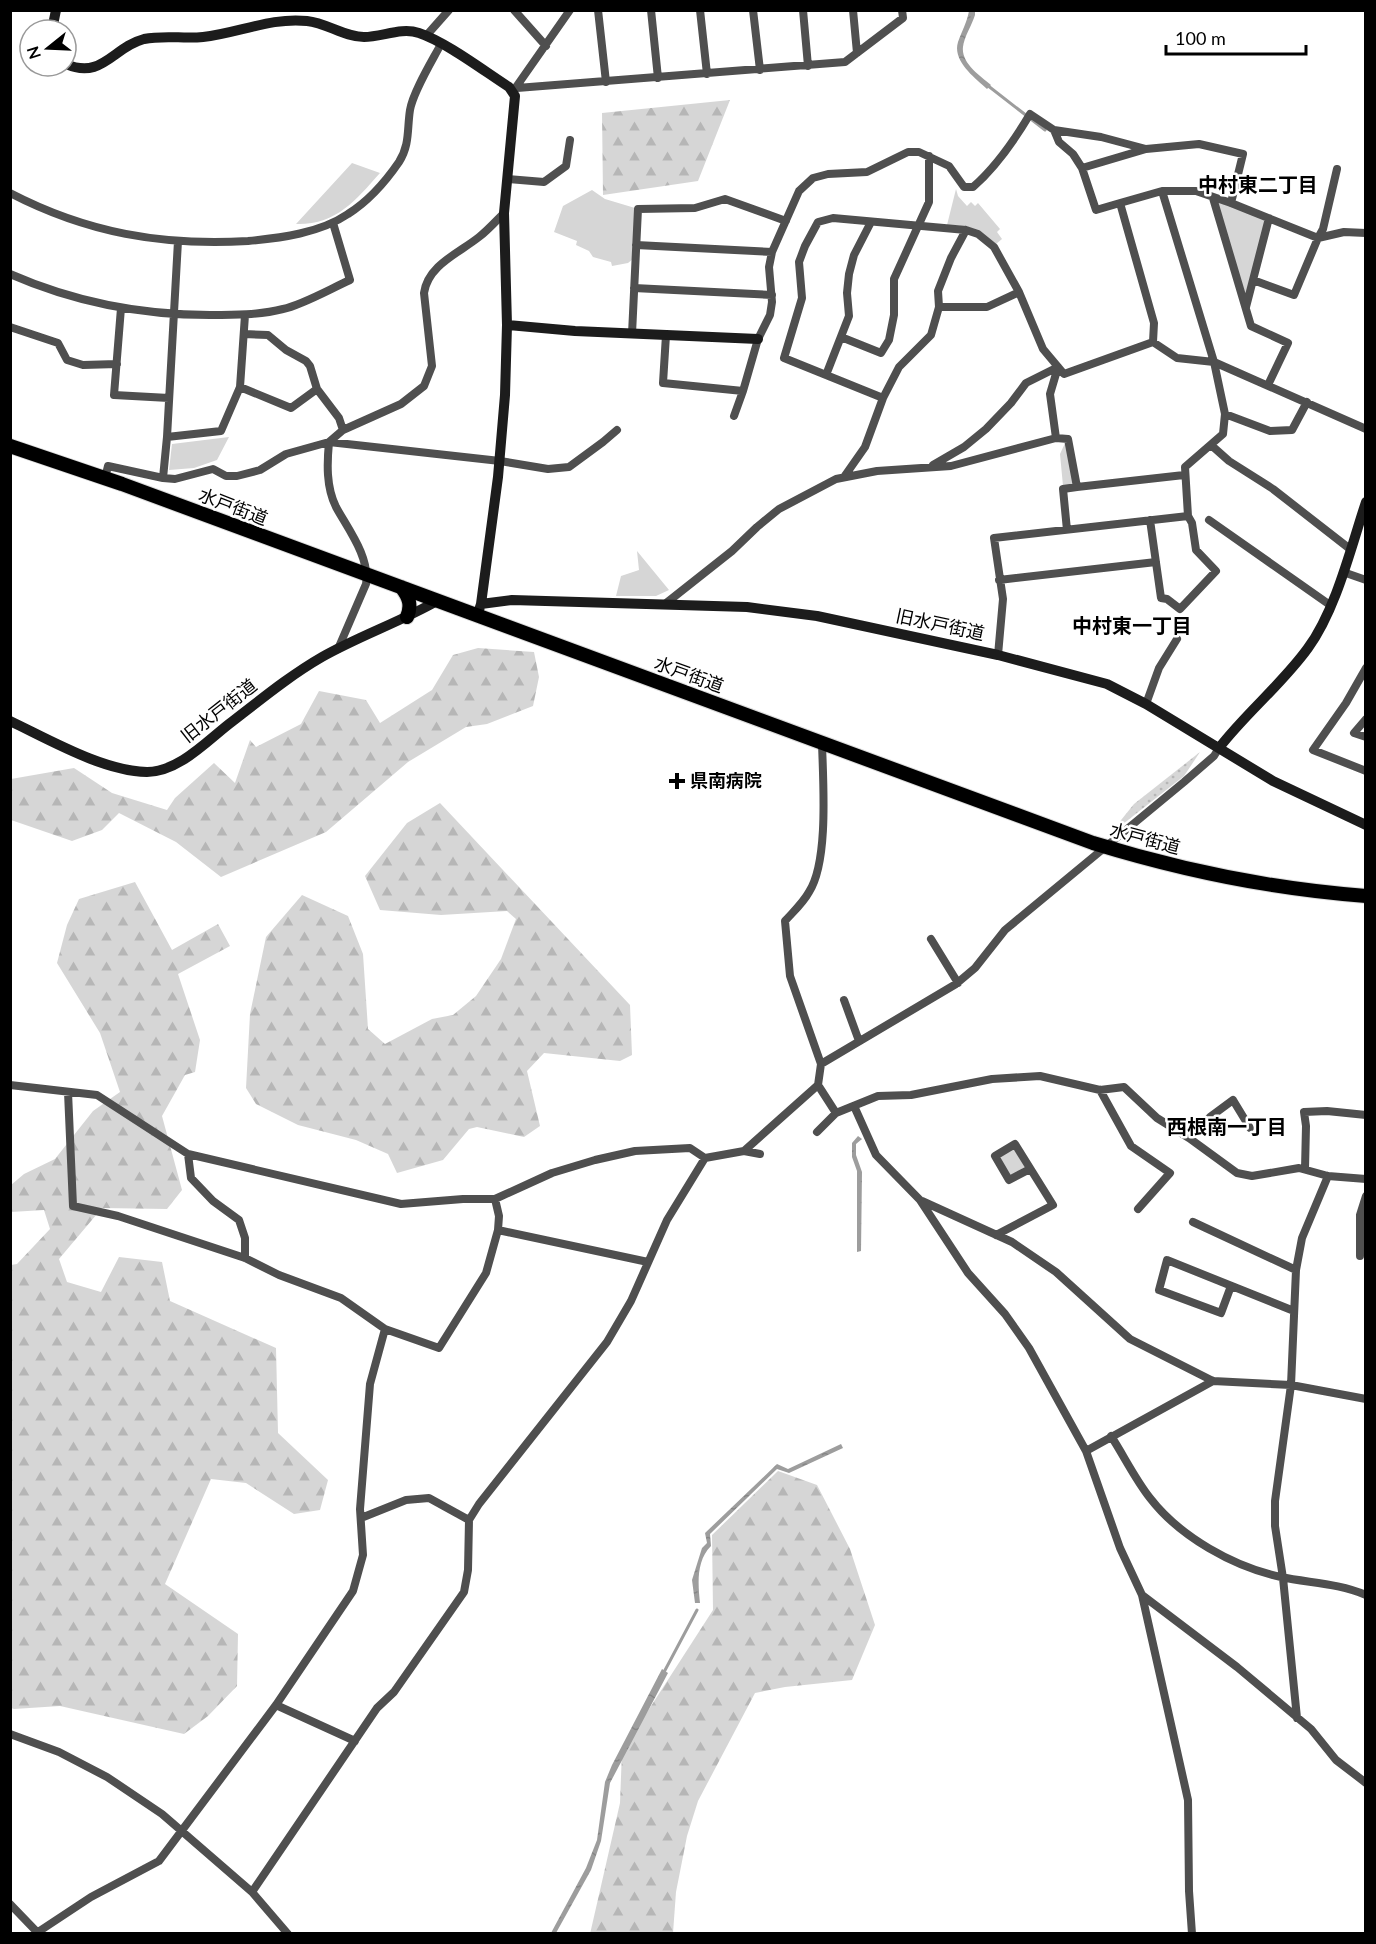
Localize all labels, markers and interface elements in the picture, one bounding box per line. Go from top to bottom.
north arrow [18,18,78,78]
scale bar [1166,18,1306,56]
text: 100 m [1175,27,1226,49]
text: N [22,44,44,62]
district label: 中村東二丁目 [1198,172,1318,196]
street label: 水戸街道 [196,483,271,529]
street label: 旧水戸街道 [894,604,987,644]
district label: 中村東一丁目 [1072,613,1192,637]
street label: 水戸街道 [652,651,727,697]
street label: 旧水戸街道 [176,674,261,747]
place label: 県南病院 [690,769,762,791]
marker: 県南病院 [668,772,686,790]
street label: 水戸街道 [1108,818,1183,858]
district label: 西根南一丁目 [1167,1114,1287,1138]

